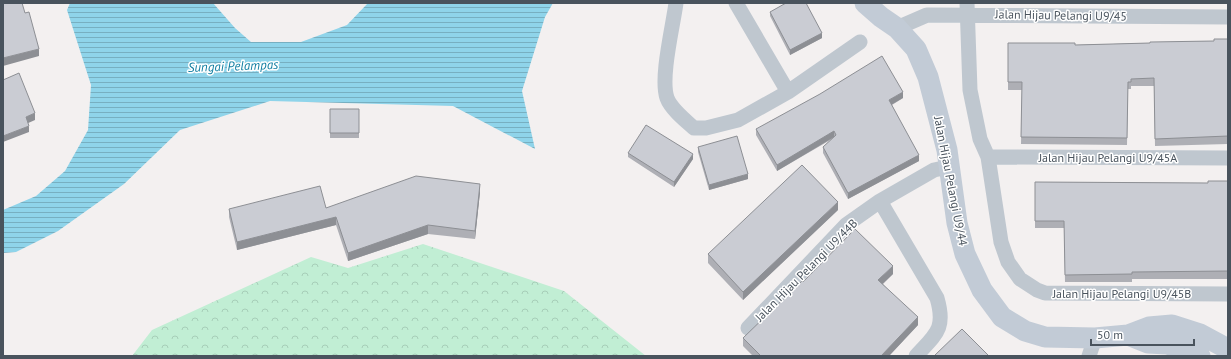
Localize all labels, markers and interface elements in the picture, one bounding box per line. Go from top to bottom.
street label: Jalan Hijau Pelangi U9/45 [994,6,1127,24]
water label: Sungai Pelampas [187,56,279,76]
street label: Jalan Hijau Pelangi U9/44 [931,114,971,248]
street label: Jalan Hijau Pelangi U9/45A [1038,150,1177,165]
street label: Jalan Hijau Pelangi U9/44B [751,216,860,325]
street label: Jalan Hijau Pelangi U9/45B [1052,286,1191,301]
scale bar [1091,321,1194,347]
text: 50 m [1097,327,1123,342]

